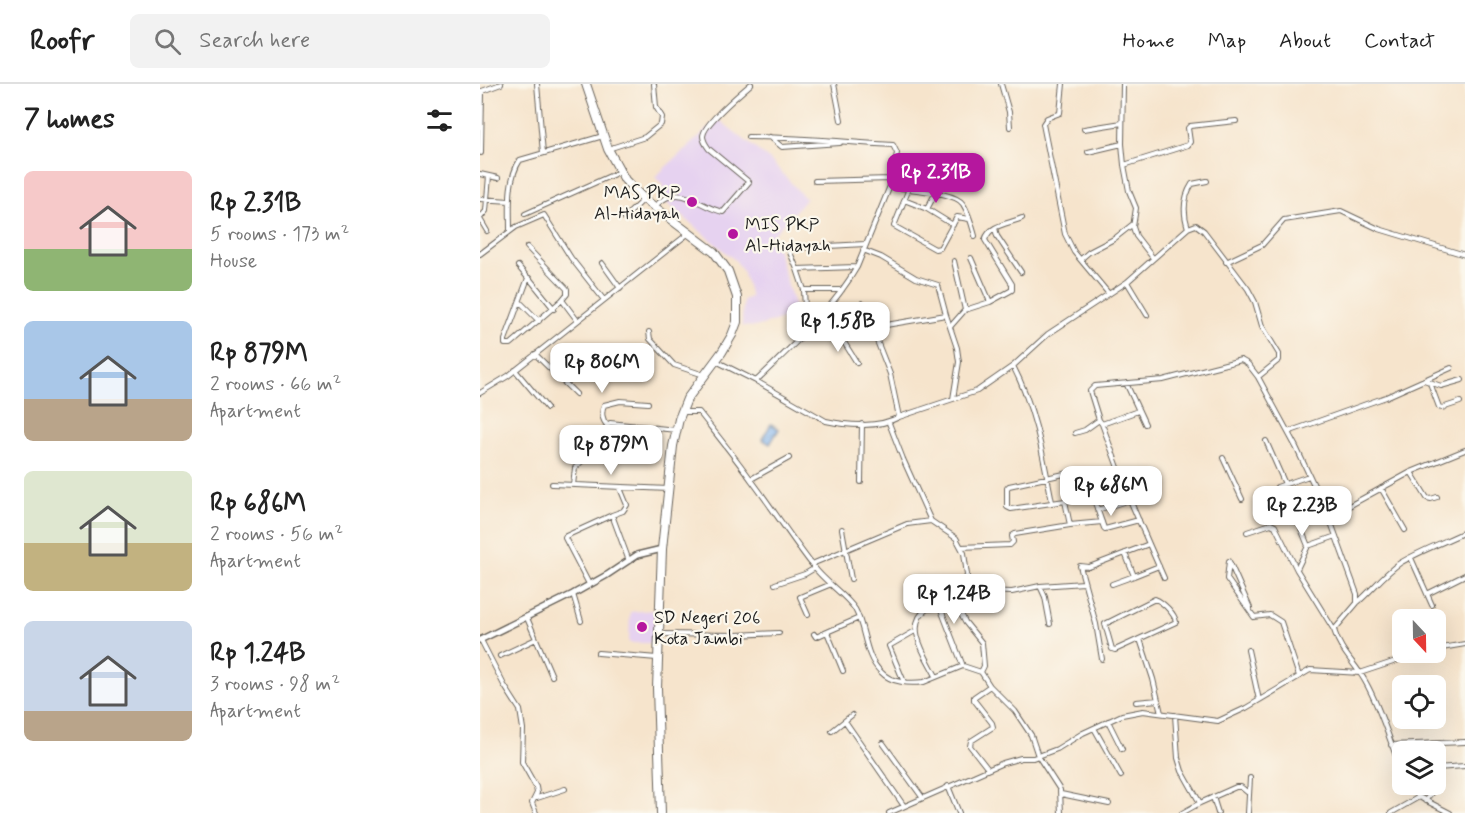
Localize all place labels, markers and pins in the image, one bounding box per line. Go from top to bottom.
pin: Rp 2.31B [874,153,998,204]
place label: MAS PKP Al-Hidayah [594,181,681,226]
marker: MAS PKP Al-Hidayah [685,195,699,209]
place label: MIS PKP Al-Hidayah [745,213,831,258]
marker: MIS PKP Al-Hidayah [726,227,740,241]
pin: Rp 1.58B [776,302,900,353]
pin: Rp 806M [547,343,657,394]
pin: Rp 879M [556,425,666,476]
pin: Rp 686M [1056,466,1166,517]
pin: Rp 2.23B [1240,486,1364,537]
pin: Rp 1.24B [892,574,1016,625]
place label: SD Negeri 206 Kota Jambi [654,606,761,651]
marker: SD Negeri 206 Kota Jambi [635,620,649,634]

